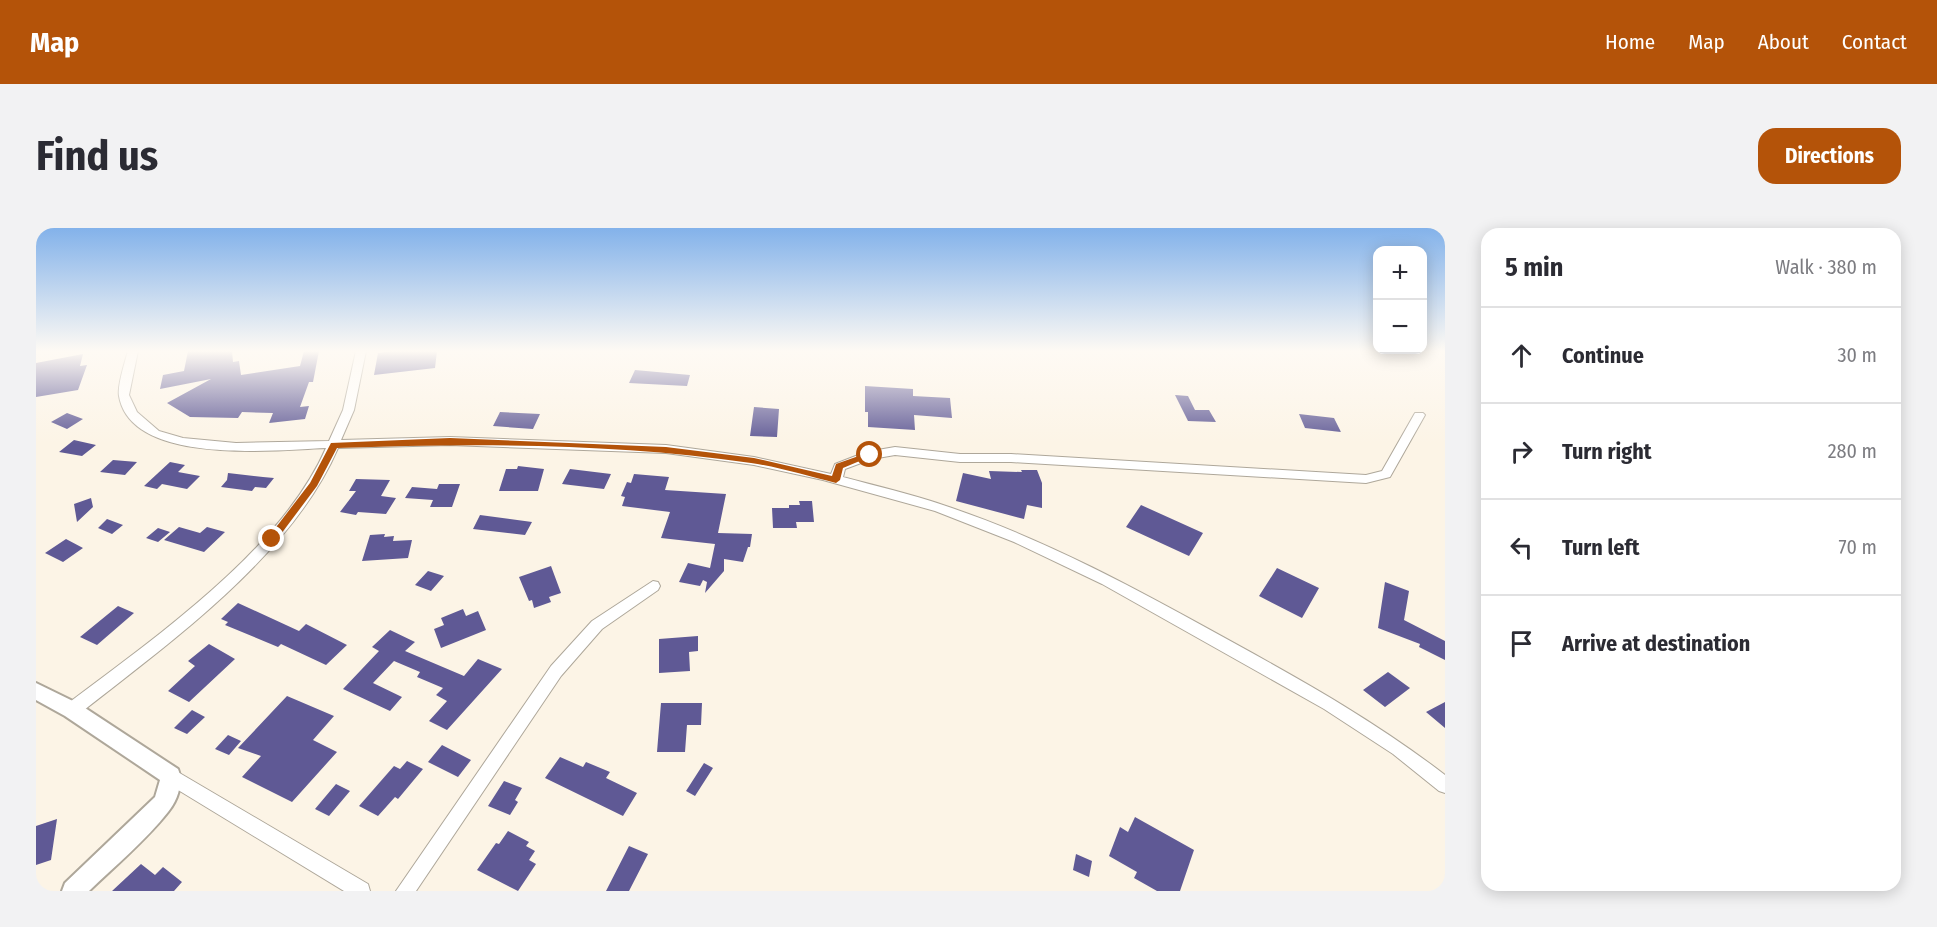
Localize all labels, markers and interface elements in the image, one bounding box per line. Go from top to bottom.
text: Map [30,26,79,59]
text: Home [1605,29,1655,55]
text: Map [1688,29,1725,55]
text: About [1758,29,1809,55]
text: Contact [1842,29,1907,55]
button: Directions [1758,128,1901,184]
text: Find us [36,131,158,181]
map controls [1373,246,1427,354]
button: + [1373,246,1427,300]
text: 5 min [1505,252,1563,283]
text: Walk · 380 m [1775,255,1877,279]
button: − [1373,300,1427,354]
icon: ahead [1505,339,1538,372]
text: Continue [1562,342,1644,369]
text: 30 m [1837,343,1877,367]
icon: right [1505,435,1538,468]
text: Turn right [1562,438,1651,465]
text: 280 m [1828,439,1877,463]
route start [856,441,882,467]
route end [258,525,284,551]
icon: left [1505,531,1538,564]
text: Turn left [1562,534,1640,561]
text: 70 m [1839,535,1877,559]
icon: arrive [1505,627,1538,660]
text: Arrive at destination [1562,630,1750,657]

